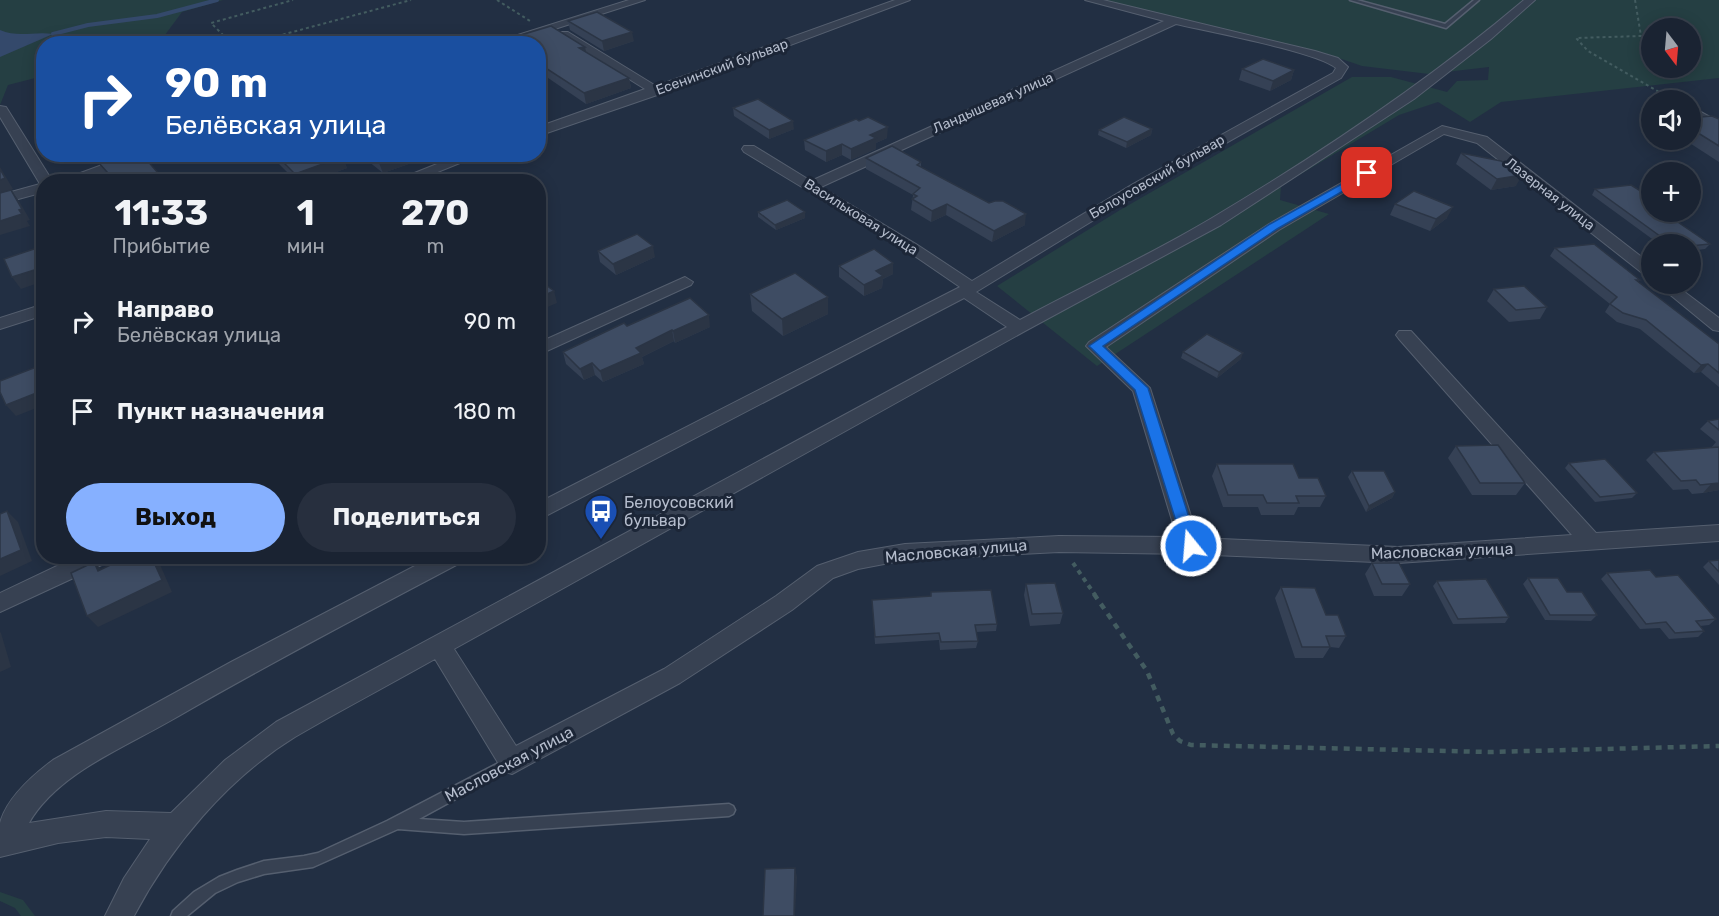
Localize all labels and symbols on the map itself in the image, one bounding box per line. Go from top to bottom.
north arrow [1641,18,1701,78]
street label: Есенинский бульвар [653,35,791,99]
street label: Ландышевая улица [930,69,1056,137]
street label: Белоусовский бульвар [1086,131,1228,223]
pin [1341,147,1392,198]
street label: Лазерная улица [1502,154,1598,234]
street label: Васильковая улица [801,175,921,259]
bus stop icon: Белоусовский бульвар [583,493,619,540]
place label: Белоусовский бульвар [624,493,734,530]
position arrow [1159,514,1223,578]
street label: Масловская улица [884,535,1028,567]
street label: Масловская улица [1370,539,1514,563]
street label: Масловская улица [442,722,576,806]

